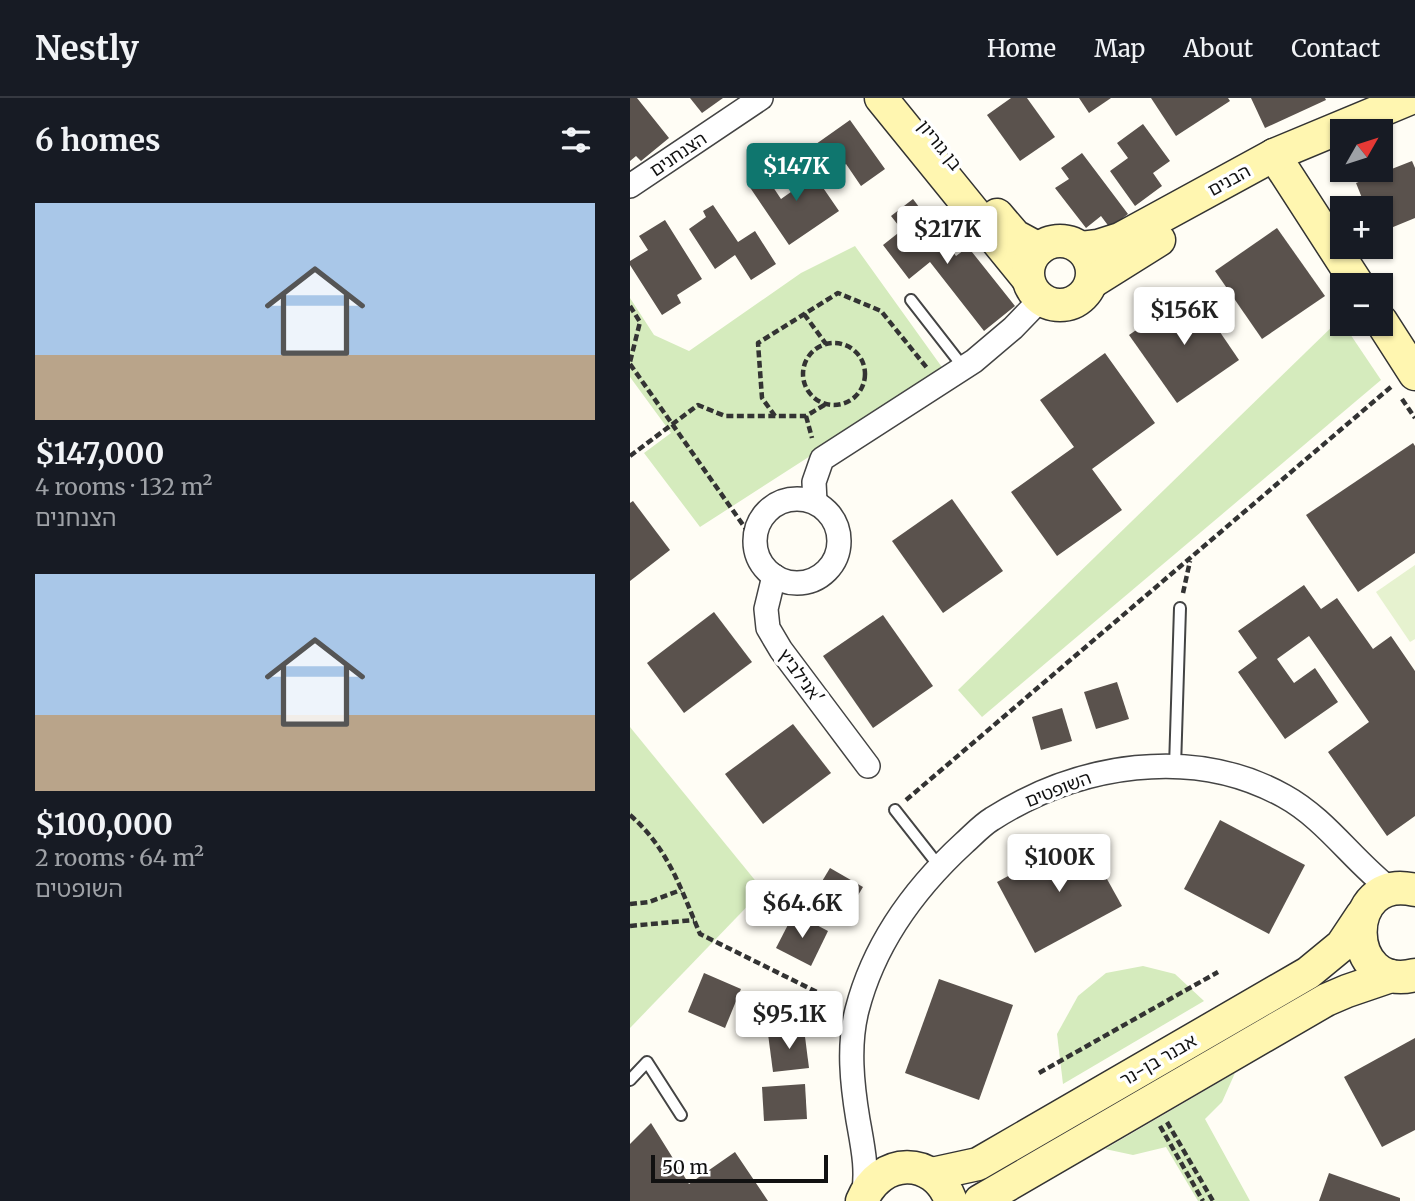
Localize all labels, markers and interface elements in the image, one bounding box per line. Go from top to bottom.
text: Nestly [35,28,139,69]
text: Home [987,33,1056,64]
text: Map [1094,33,1145,64]
text: About [1183,33,1253,64]
text: Contact [1291,33,1380,64]
street label: בן גוריון [913,115,967,175]
north arrow [1330,119,1393,182]
map controls [1330,119,1393,336]
text: 6 homes [35,121,160,159]
icon: filters [557,121,595,159]
street label: הצנחנים [645,127,711,181]
pin: $147K [747,144,845,203]
text: $147K [763,151,829,180]
street label: הבנים [1204,159,1254,201]
button: + [1330,196,1393,259]
pin: $217K [898,206,996,266]
text: $217K [913,214,981,243]
icon: home [252,248,378,374]
button: − [1330,273,1393,336]
pin: $156K [1135,288,1233,347]
text: $156K [1150,295,1218,324]
text: $147,000 [35,434,164,472]
text: 4 rooms · 132 m² [35,472,212,501]
text: הצנחנים [35,503,116,532]
icon: home [252,619,378,745]
street label: אנילביץ' [773,644,829,708]
street label: השופטים [1022,766,1094,812]
text: $100,000 [35,805,173,843]
pin: $100K [1010,834,1108,894]
text: $100K [1023,842,1095,871]
text: 2 rooms · 64 m² [35,843,204,872]
text: השופטים [35,874,123,903]
pin: $64.6K [745,880,859,940]
text: $64.6K [762,888,842,917]
pin: $95.1K [732,992,846,1051]
text: $95.1K [752,999,826,1028]
street label: אבנר בן-נר [1115,1029,1201,1091]
scale bar [651,1152,828,1184]
text: 50 m [662,1155,708,1179]

